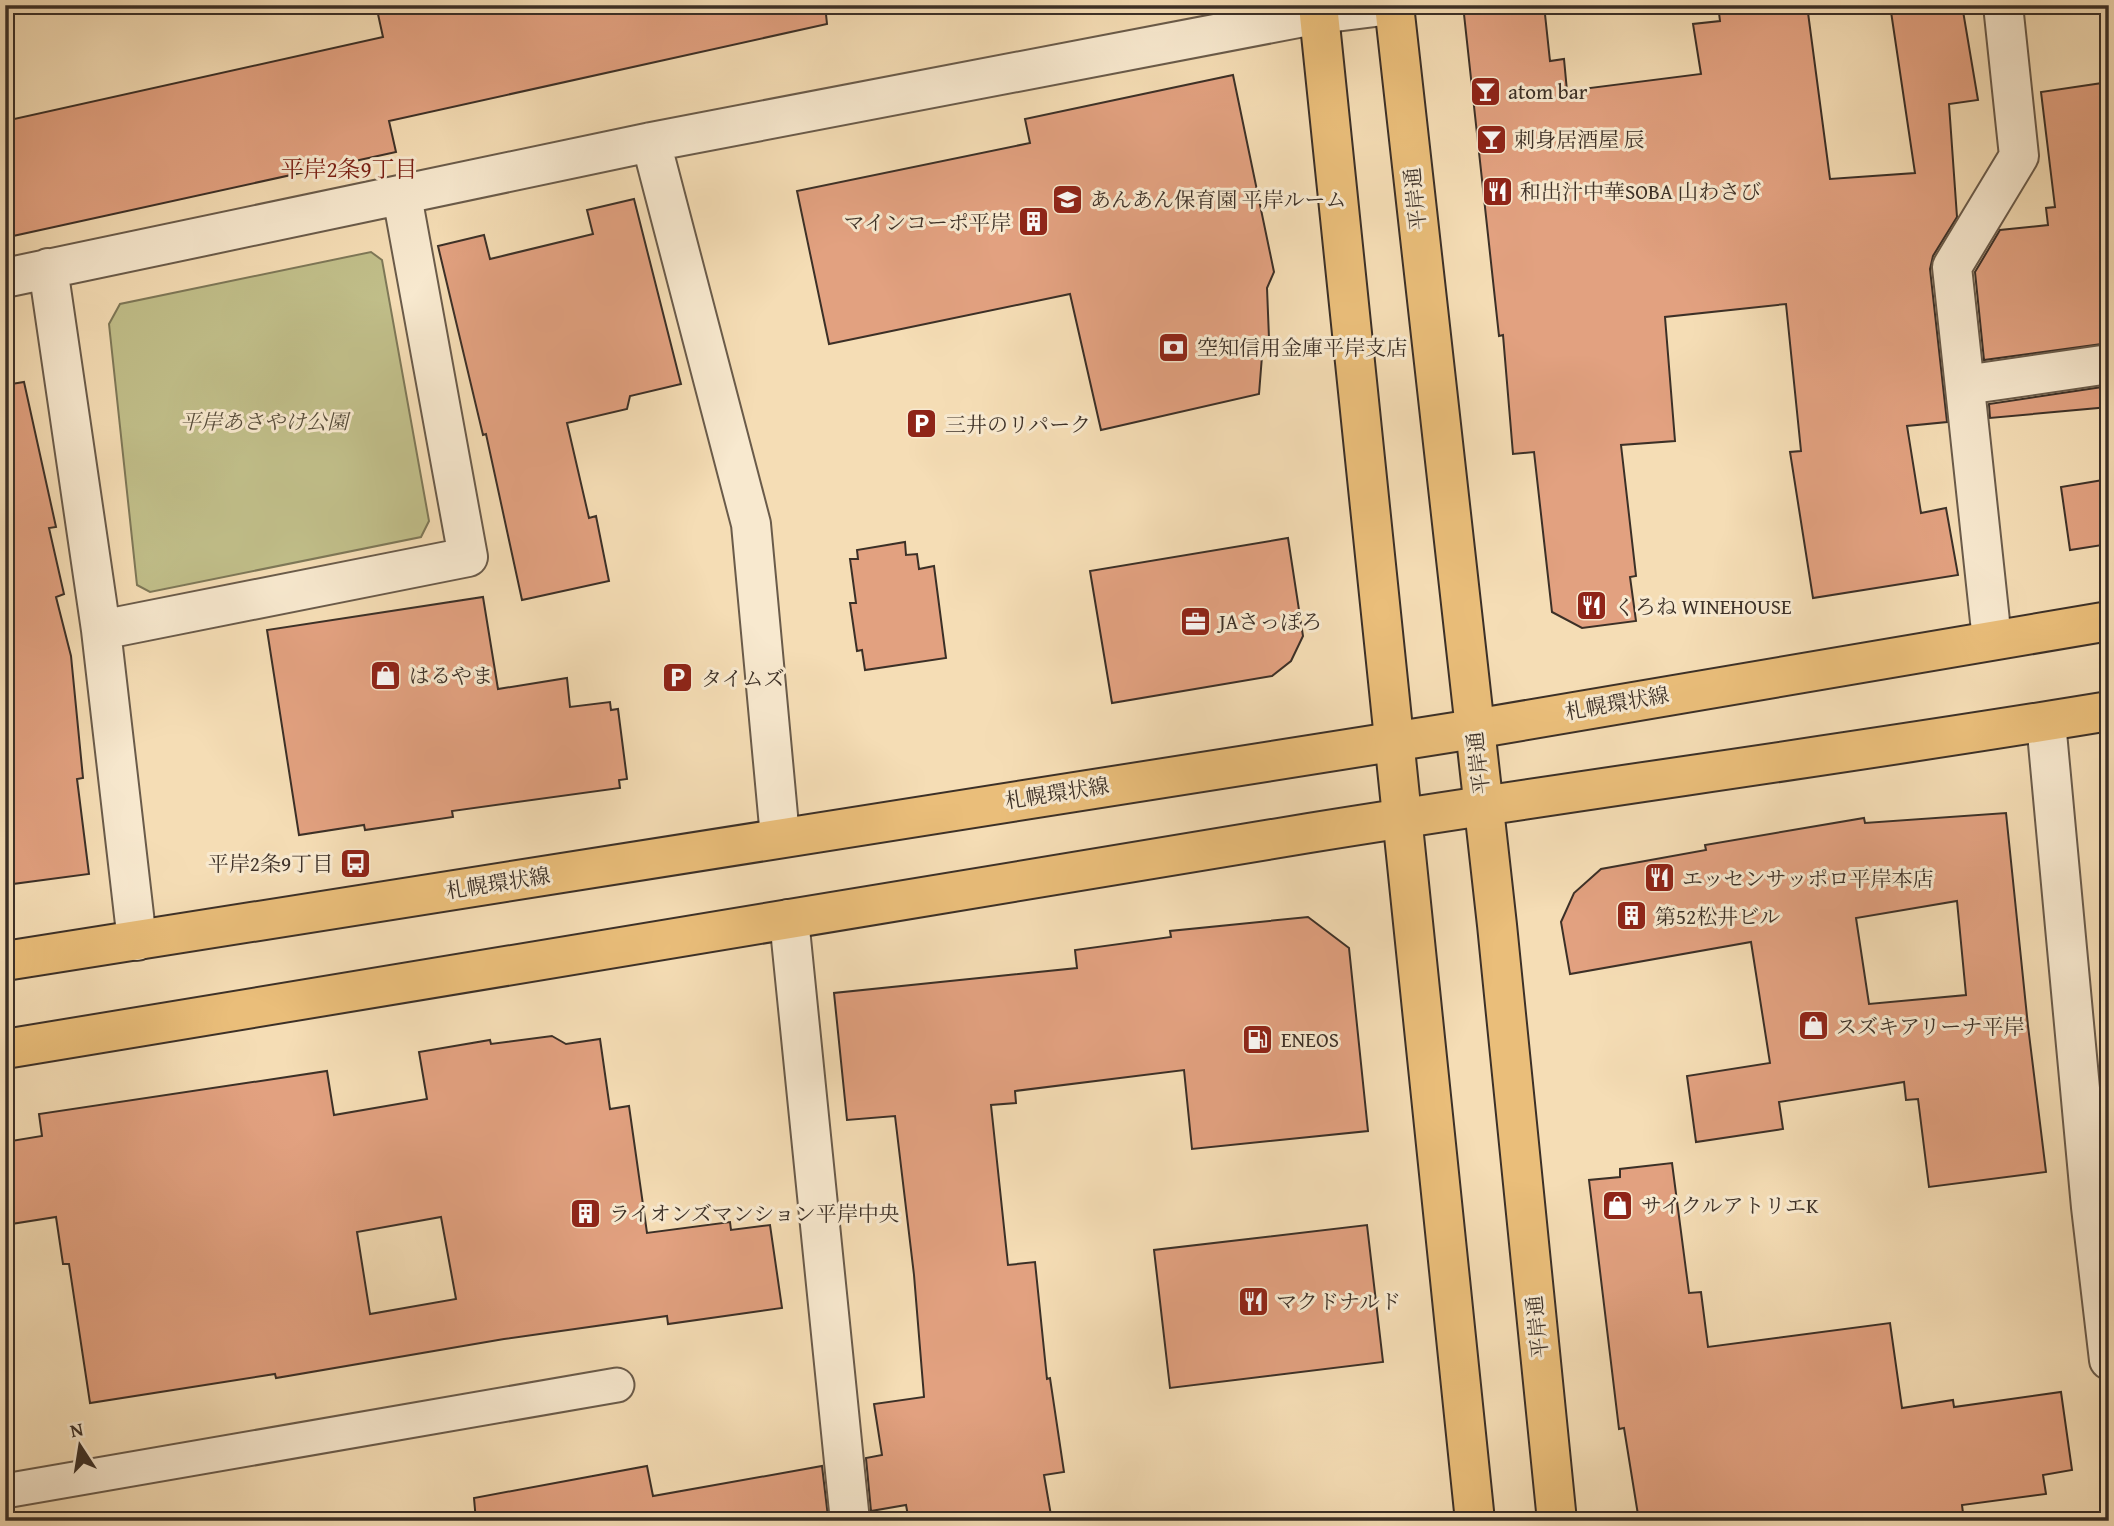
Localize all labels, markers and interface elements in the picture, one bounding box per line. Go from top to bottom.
bar icon: atom bar [1468,74,1502,108]
place label: atom bar [1508,76,1588,107]
bar icon: 刺身居酒屋 辰 [1474,122,1508,156]
place label: 刺身居酒屋 辰 [1514,124,1645,155]
district label: 平岸2条9丁目 [280,152,418,185]
street label: 平岸通 [1396,166,1434,232]
restaurant icon: 和出汁中華SOBA 山わさび [1480,174,1514,208]
place label: 和出汁中華SOBA 山わさび [1520,176,1761,207]
school or university icon: あんあん保育園 平岸ルーム [1050,182,1084,216]
place label: あんあん保育園 平岸ルーム [1090,184,1347,215]
building icon: マインコーポ平岸 [1017,205,1051,239]
place label: マインコーポ平岸 [843,207,1011,238]
bank icon: 空知信用金庫平岸支店 [1157,330,1191,364]
place label: 空知信用金庫平岸支店 [1197,332,1407,363]
park label: 平岸あさやけ公園 [180,406,351,437]
parking icon: 三井のリパーク [905,407,939,441]
place label: 三井のリパーク [945,409,1091,440]
restaurant icon: くろね WINEHOUSE [1574,589,1608,623]
place label: くろね WINEHOUSE [1614,591,1792,622]
office icon: JAさっぽろ [1179,604,1213,638]
place label: JAさっぽろ [1216,606,1322,637]
shop icon: はるやま [369,658,403,692]
place label: はるやま [409,660,493,691]
parking icon: タイムズ [661,661,695,695]
place label: タイムズ [701,663,785,694]
street label: 札幌環状線 [1563,679,1671,727]
street label: 平岸通 [1459,730,1497,796]
street label: 札幌環状線 [1003,769,1111,817]
bus stop icon: 平岸2条9丁目 [339,846,373,880]
place label: 平岸2条9丁目 [208,848,333,879]
street label: 札幌環状線 [444,859,552,907]
restaurant icon: エッセンサッポロ平岸本店 [1642,861,1676,895]
place label: エッセンサッポロ平岸本店 [1682,863,1933,894]
building icon: 第52松井ビル [1615,899,1649,933]
place label: 第52松井ビル [1655,901,1780,932]
shop icon: スズキアリーナ平岸 [1796,1009,1830,1043]
place label: スズキアリーナ平岸 [1836,1011,2024,1042]
fuel station icon: ENEOS [1241,1022,1275,1056]
place label: ENEOS [1281,1024,1339,1055]
shop icon: サイクルアトリエK [1601,1188,1635,1222]
place label: サイクルアトリエK [1641,1190,1819,1221]
building icon: ライオンズマンション平岸中央 [569,1196,603,1230]
place label: ライオンズマンション平岸中央 [609,1198,900,1229]
restaurant icon: マクドナルド [1236,1284,1270,1318]
place label: マクドナルド [1276,1286,1401,1317]
street label: 平岸通 [1518,1294,1556,1360]
north arrow [46,1410,116,1480]
text: N [67,1414,86,1444]

